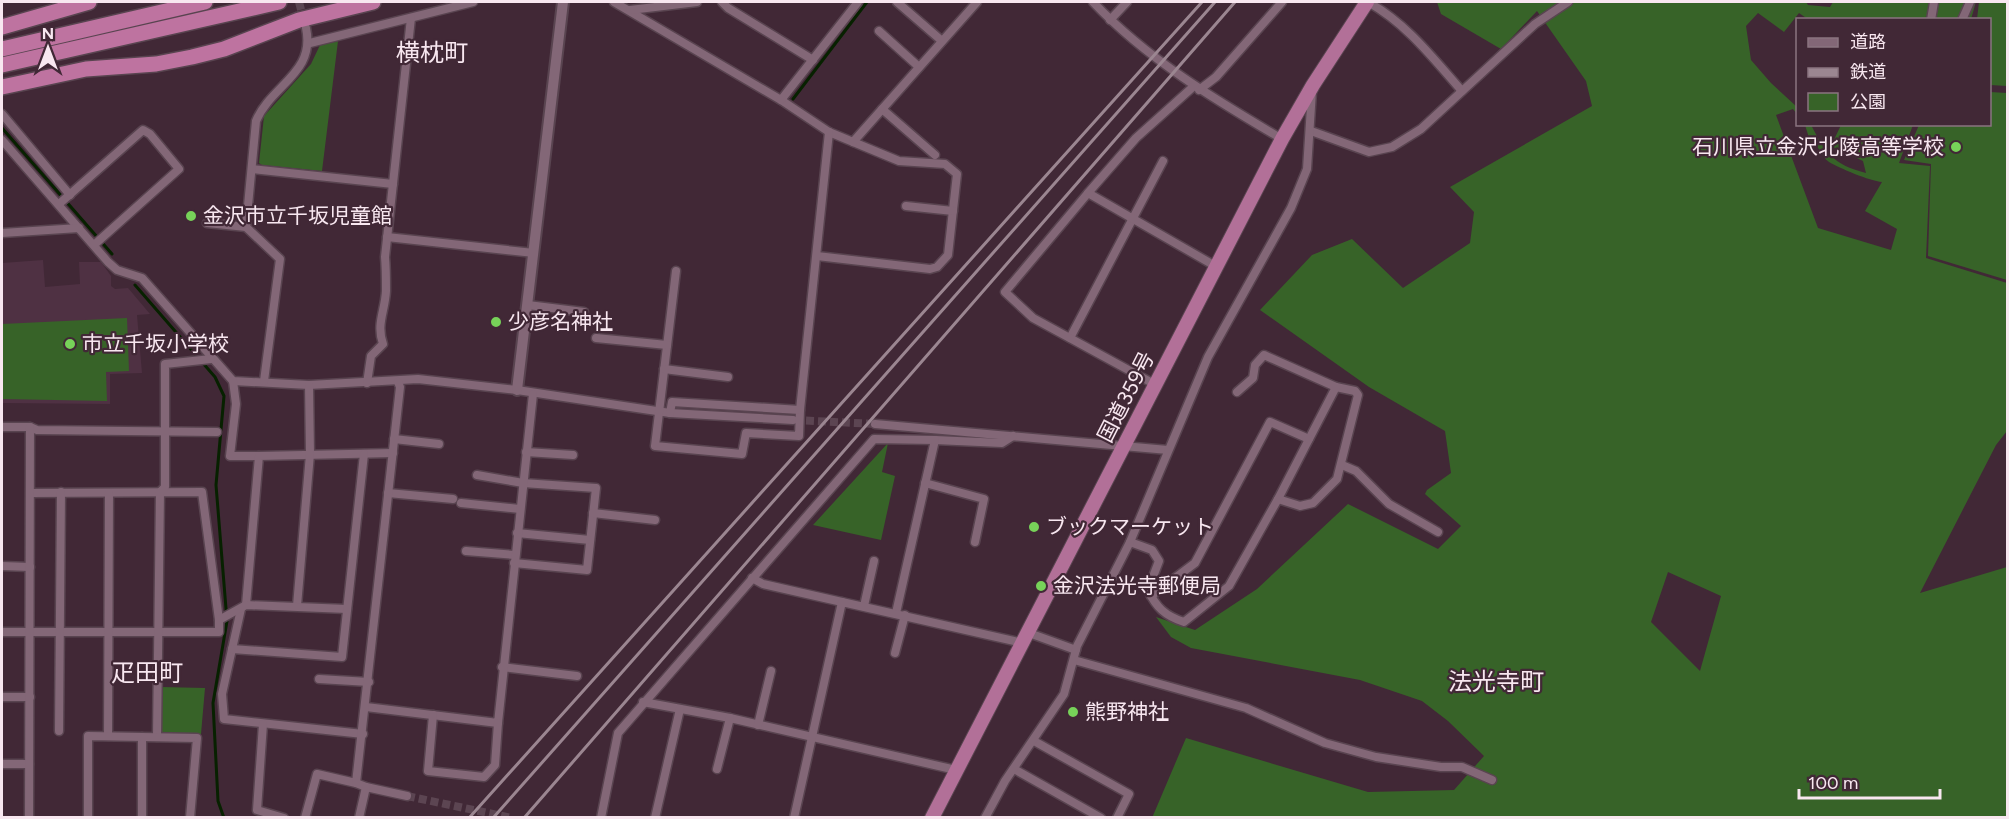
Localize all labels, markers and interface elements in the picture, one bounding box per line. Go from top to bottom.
north arrow [18,18,78,78]
legend [1796,18,1991,126]
text: N [42,24,54,43]
text: 道路 [1850,31,1886,53]
district label: 横枕町 [396,38,468,67]
text: 鉄道 [1850,61,1886,83]
text: 公園 [1850,91,1886,113]
place label: 石川県立金沢北陵高等学校 [1692,134,1944,159]
marker: 石川県立金沢北陵高等学校 [1949,140,1963,154]
place label: 金沢市立千坂児童館 [203,203,392,228]
marker: 金沢市立千坂児童館 [184,209,198,223]
place label: 少彦名神社 [508,309,613,334]
marker: 少彦名神社 [489,315,503,329]
place label: 市立千坂小学校 [82,331,229,356]
marker: 市立千坂小学校 [63,337,77,351]
street label: 国道359号 [1092,347,1159,446]
place label: ブックマーケット [1046,514,1214,539]
marker: ブックマーケット [1027,520,1041,534]
place label: 金沢法光寺郵便局 [1053,573,1221,598]
marker: 金沢法光寺郵便局 [1034,579,1048,593]
district label: 疋田町 [111,658,183,687]
district label: 法光寺町 [1448,667,1544,696]
place label: 熊野神社 [1085,699,1169,724]
marker: 熊野神社 [1066,705,1080,719]
scale bar [1799,762,1940,800]
text: 100 m [1808,772,1858,794]

